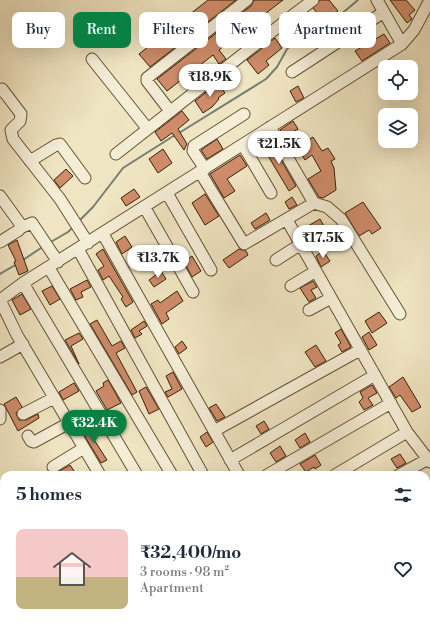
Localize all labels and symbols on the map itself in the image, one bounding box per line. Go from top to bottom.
pin: ₹18.9K [177,64,243,98]
pin: ₹21.5K [246,131,312,165]
pin: ₹17.5K [290,225,356,259]
pin: ₹13.7K [125,245,191,279]
pin: ₹32.4K [61,410,127,444]

